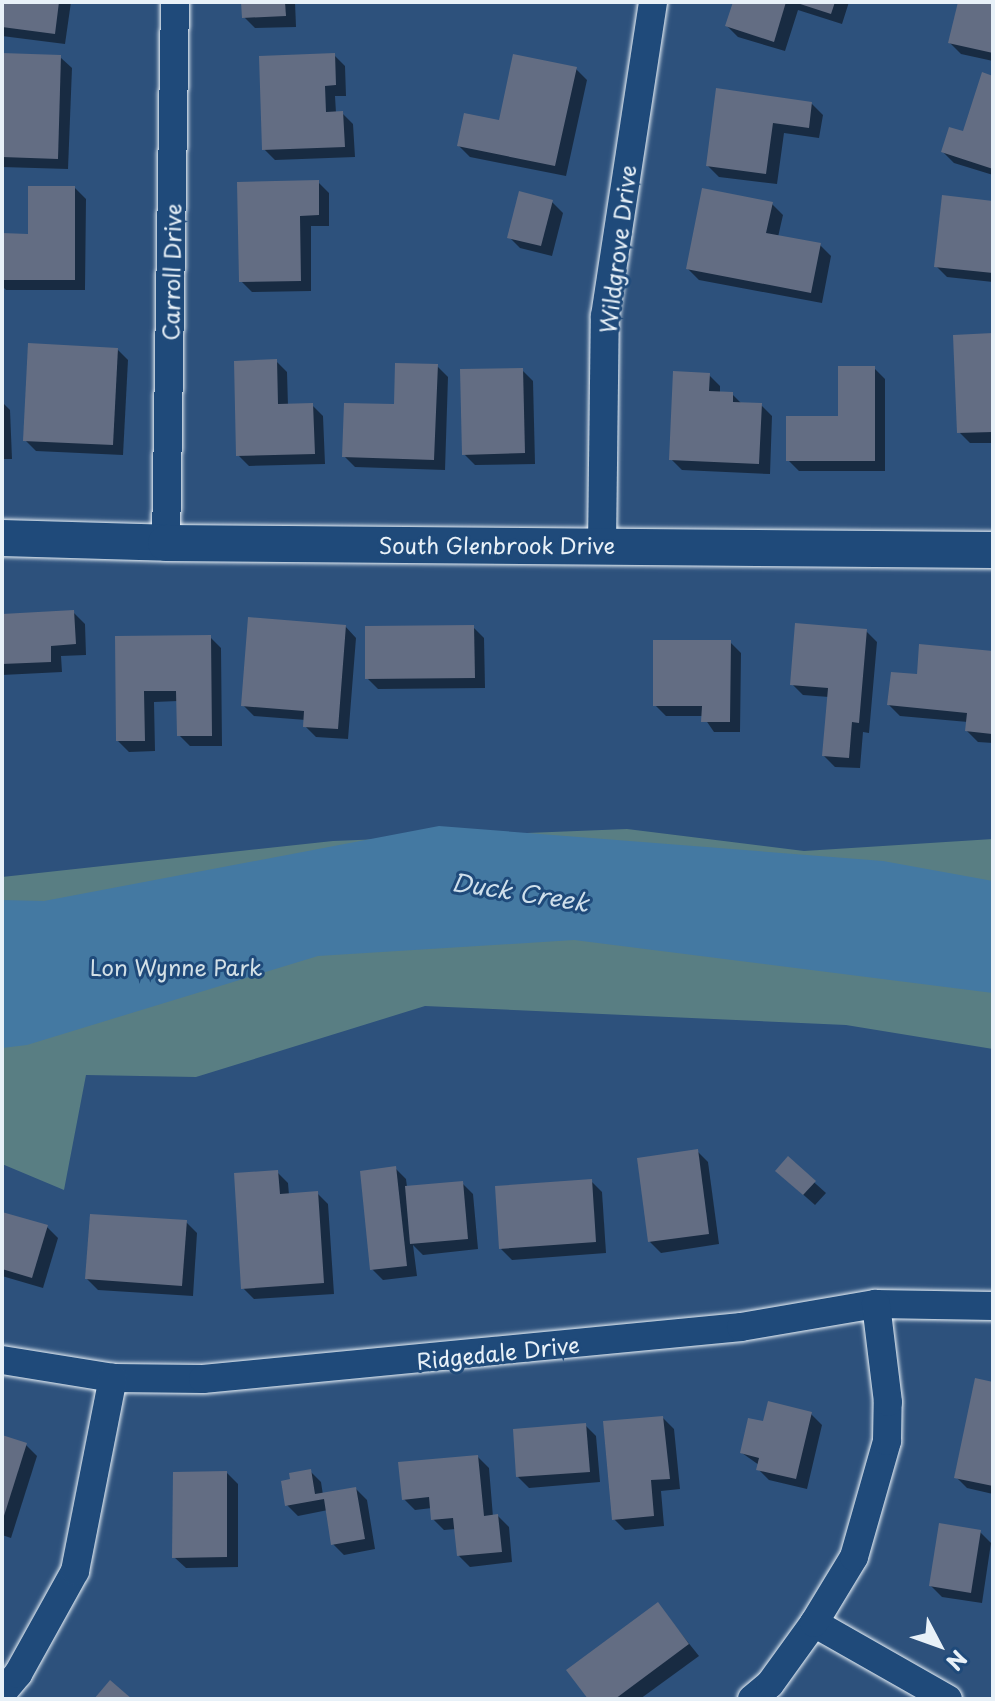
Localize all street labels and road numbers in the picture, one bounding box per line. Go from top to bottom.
street label: Wildgrove Drive [594,163,640,335]
street label: Carroll Drive [157,203,185,341]
street label: South Glenbrook Drive [377,532,617,558]
street label: Ridgedale Drive [415,1330,581,1374]

